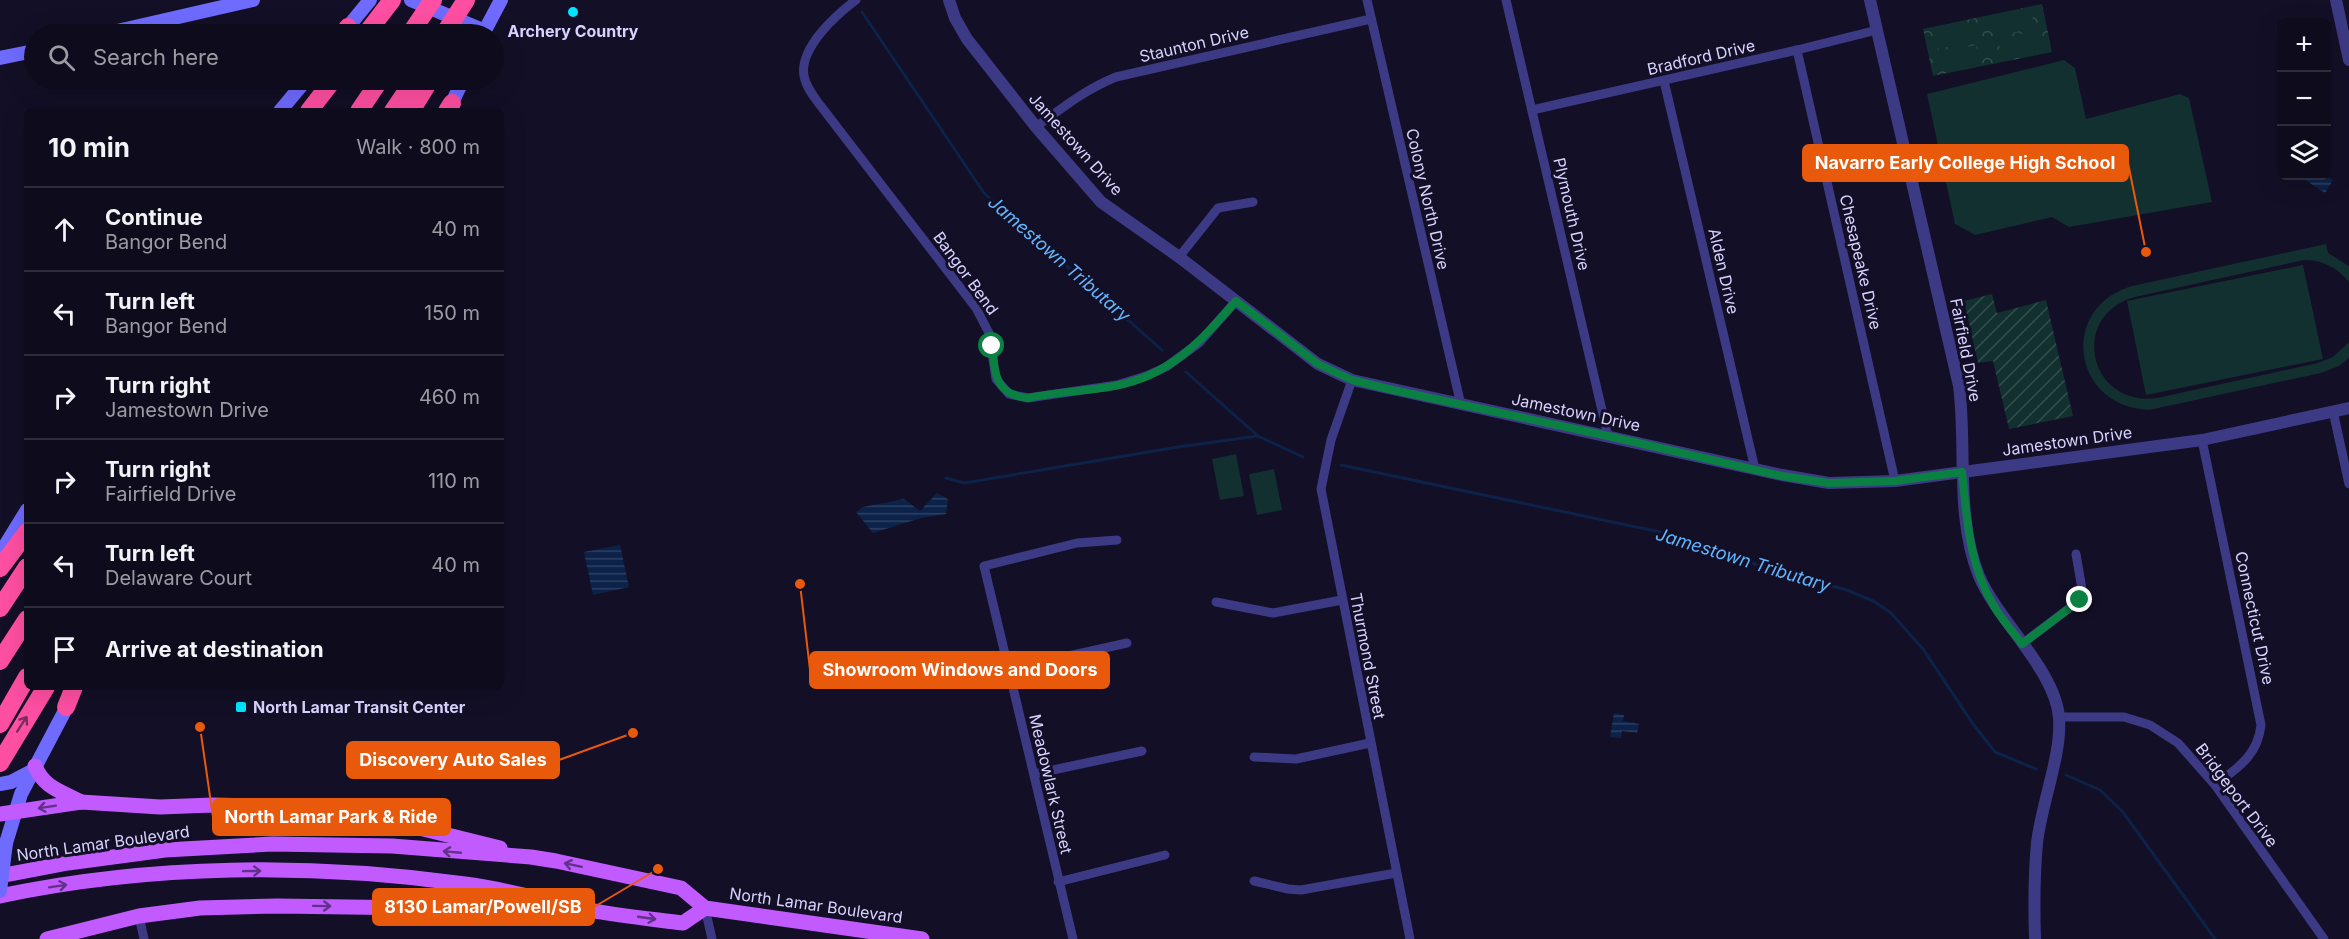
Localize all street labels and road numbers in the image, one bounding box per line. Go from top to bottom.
street label: Staunton Drive [1137,22,1251,66]
street label: Bradford Drive [1645,35,1757,79]
street label: Jamestown Drive [1025,89,1127,199]
street label: Colony North Drive [1402,126,1454,272]
street label: Plymouth Drive [1549,156,1595,272]
street label: Chesapeake Drive [1836,192,1886,332]
street label: Alden Drive [1704,226,1744,316]
street label: Bangor Bend [929,228,1003,318]
street label: Fairfield Drive [1946,296,1986,404]
street label: Jamestown Drive [1510,389,1642,435]
street label: Jamestown Drive [2001,422,2133,460]
street label: Connecticut Drive [2231,549,2279,687]
street label: Thurmond Street [1346,591,1390,721]
street label: Meadowlark Street [1025,712,1077,856]
street label: Bridgeport Drive [2192,739,2282,851]
street label: North Lamar Boulevard [15,821,191,865]
street label: North Lamar Boulevard [728,883,904,927]

